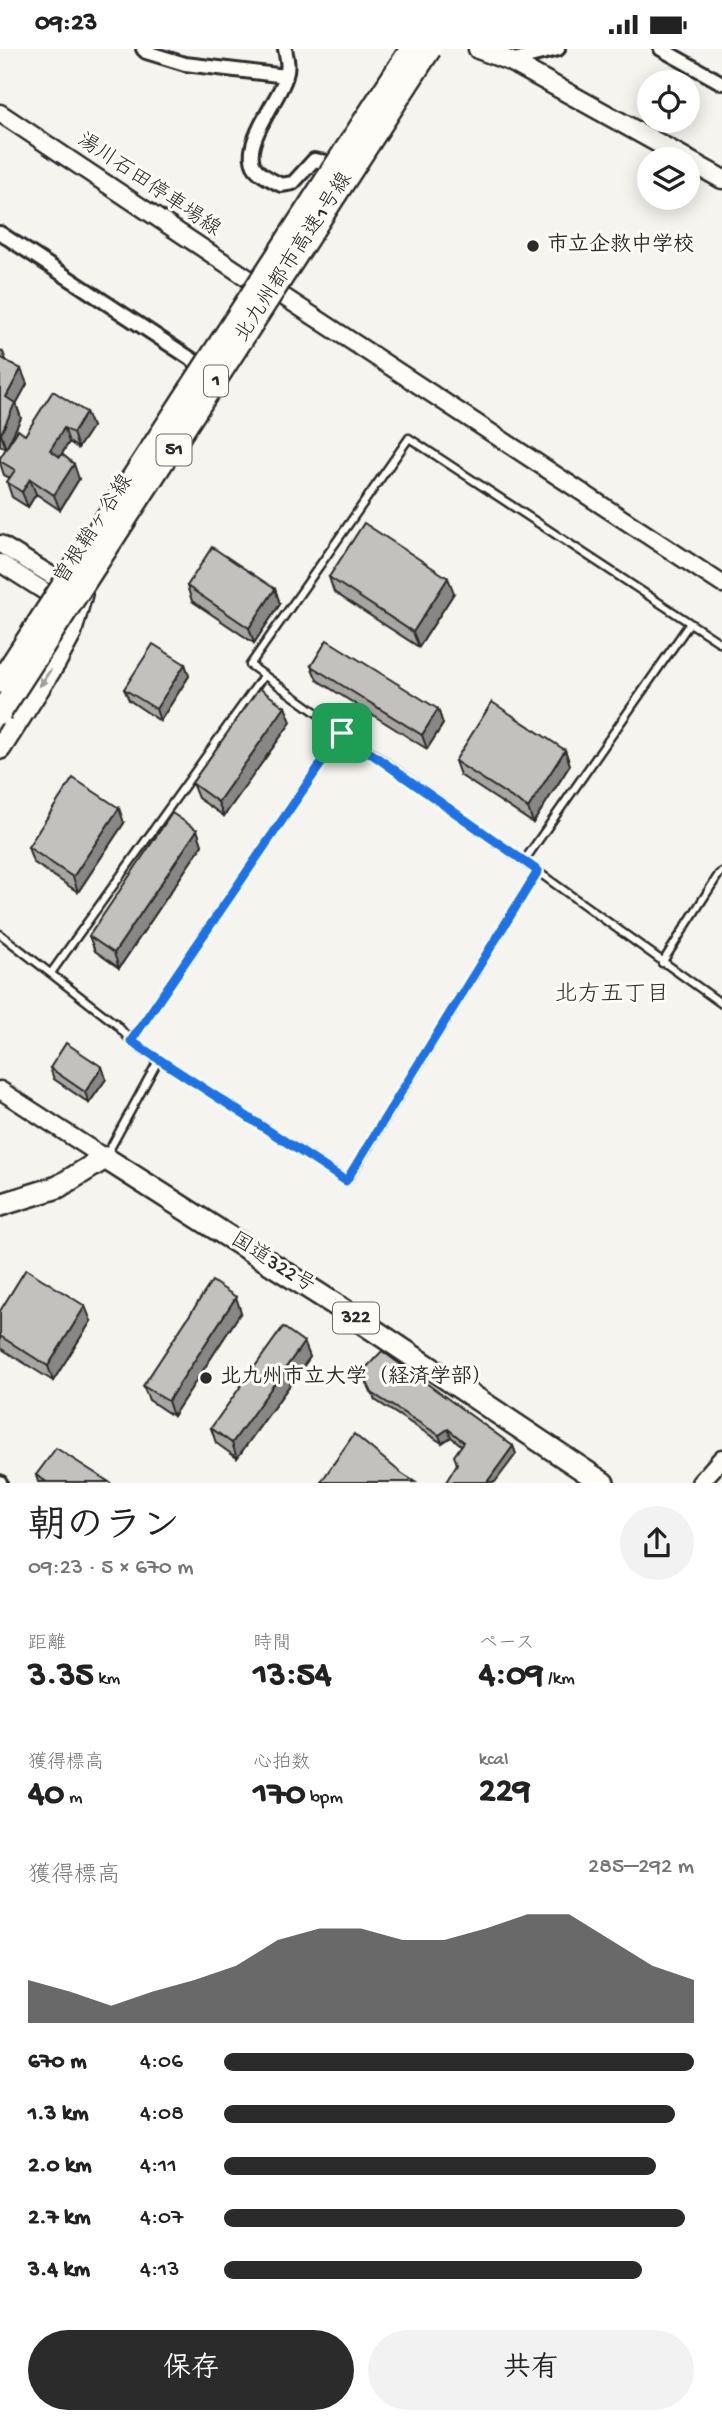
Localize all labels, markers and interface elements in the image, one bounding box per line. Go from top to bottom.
text: 09:23 [35,9,97,40]
map controls [637,70,700,210]
button: locate [637,70,700,133]
street label: 湯川石田停車場線 [71,127,226,243]
button: layers [637,147,700,210]
street label: 北九州都市高速1号線 [229,167,359,348]
place label: 市立企救中学校 [547,232,694,259]
marker: 市立企救中学校 [525,238,541,254]
road number: 1 [204,365,228,397]
road number: 51 [156,435,192,465]
street label: 曽根鞘ヶ谷線 [49,469,140,590]
one-way arrow [38,669,51,688]
pin [312,703,372,763]
icon: arrive [323,714,361,752]
district label: 北方五丁目 [555,982,670,1009]
street label: 国道322号 [225,1228,319,1300]
road number: 322 [333,1303,379,1333]
place label: 北九州市立大学（経済学部） [220,1364,493,1391]
marker: 北九州市立大学（経済学部） [198,1370,214,1386]
button: share [620,1506,694,1580]
text: 朝のラン [28,1507,180,1551]
text: 09:23 · 5 × 670 m [28,1555,194,1582]
text: 距離 [28,1633,66,1656]
text: 時間 [253,1633,291,1656]
text: ペース [479,1633,535,1656]
text: 3.35 [28,1656,94,1697]
text: 13:54 [253,1656,332,1697]
text: 4:09 [479,1656,544,1697]
text: km [94,1668,120,1691]
text: /km [544,1668,575,1691]
text: kcal [479,1749,508,1772]
text: 獲得標高 [28,1752,104,1775]
text: 心拍数 [253,1752,310,1775]
text: 229 [479,1772,531,1813]
text: 40 [28,1775,64,1816]
text: 170 [253,1775,306,1816]
text: m [64,1787,82,1810]
text: bpm [306,1787,343,1810]
text: 285–292 m [588,1854,694,1881]
text: 獲得標高 [28,1863,120,1890]
text: 670 m [28,2049,86,2076]
text: 4:06 [140,2049,183,2076]
text: 1.3 km [28,2101,88,2128]
text: 4:08 [140,2101,184,2128]
text: 2.0 km [28,2153,92,2180]
text: 4:11 [140,2153,177,2180]
text: 2.7 km [28,2205,91,2232]
text: 4:07 [140,2205,183,2232]
text: 3.4 km [28,2257,90,2284]
text: 4:13 [140,2257,179,2284]
button: 保存 [28,2330,354,2410]
button: 共有 [368,2330,694,2410]

